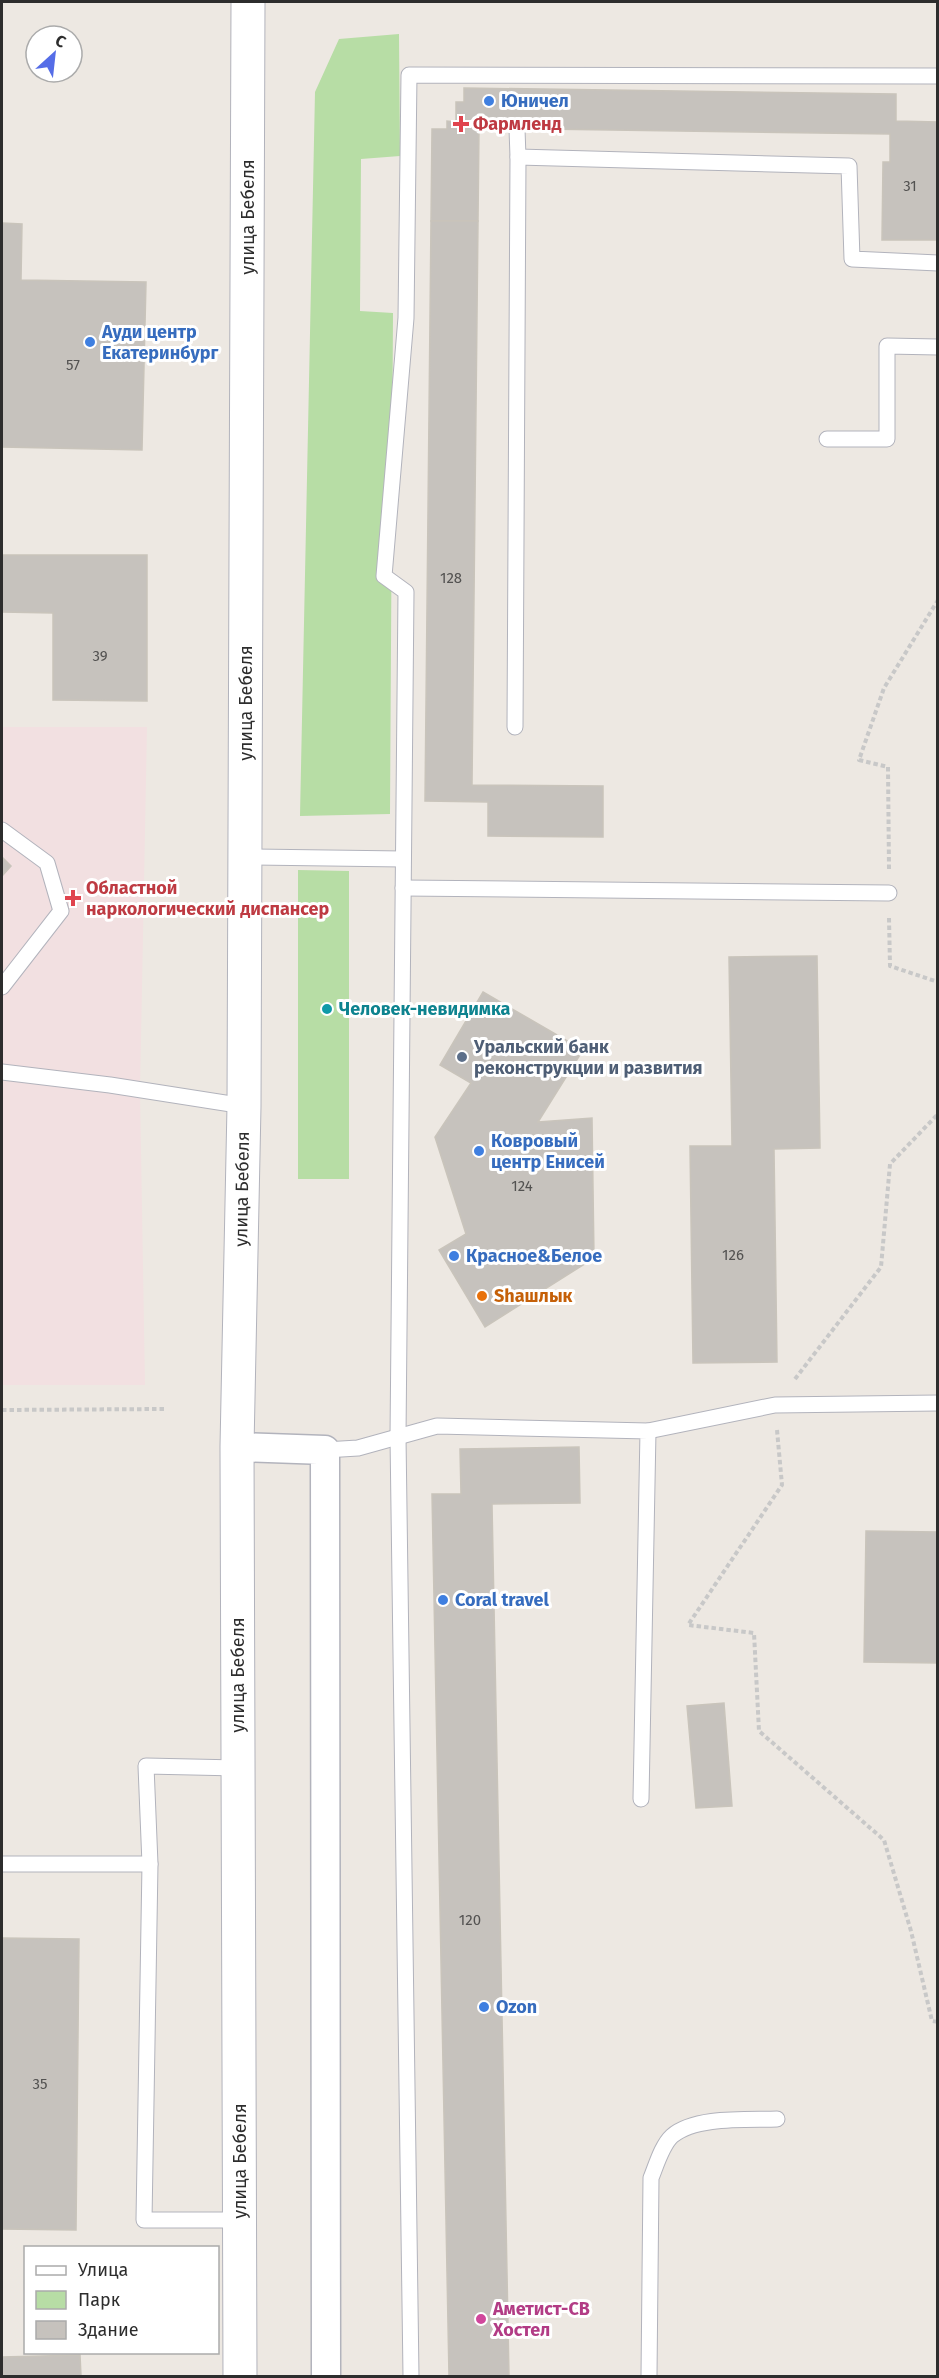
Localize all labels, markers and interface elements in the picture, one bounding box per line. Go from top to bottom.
north arrow [24,24,84,84]
text: С [52,31,70,52]
place label: Юничел [501,90,569,112]
marker: Юничел [482,94,496,108]
place label: Фармленд [473,113,562,135]
marker: Фармленд [454,117,468,131]
street label: улица Бебеля [237,159,259,275]
house number: 31 [903,177,917,195]
place label: Ауди центр Екатеринбург [101,321,219,364]
marker: Ауди центр Екатеринбург [83,335,97,349]
house number: 57 [66,356,80,374]
house number: 128 [440,569,462,587]
street label: улица Бебеля [235,645,257,761]
house number: 39 [92,647,108,665]
place label: Областной наркологический диспансер [86,877,330,920]
marker: Областной наркологический диспансер [64,889,82,907]
place label: Человек-невидимка [339,998,511,1020]
marker: Человек-невидимка [320,1002,334,1016]
place label: Уральский банк реконструкции и развития [473,1036,703,1079]
marker: Уральский банк реконструкции и развития [455,1050,469,1064]
place label: Ковровый центр Енисей [491,1130,605,1173]
street label: улица Бебеля [230,1131,254,1247]
marker: Ковровый центр Енисей [472,1144,486,1158]
house number: 124 [511,1177,533,1195]
place label: Красное&Белое [466,1245,602,1267]
house number: 126 [722,1246,744,1264]
marker: Красное&Белое [447,1249,461,1263]
place label: Shашлык [494,1285,573,1307]
marker: Shашлык [475,1289,489,1303]
place label: Coral travel [455,1589,550,1611]
marker: Coral travel [436,1593,450,1607]
street label: улица Бебеля [227,1617,249,1733]
house number: 120 [459,1911,481,1929]
place label: Ozon [496,1996,537,2018]
marker: Ozon [477,2000,491,2014]
house number: 35 [32,2075,48,2093]
street label: улица Бебеля [229,2103,251,2219]
legend [24,2246,219,2354]
text: Улица [78,2259,128,2281]
text: Парк [78,2289,121,2311]
place label: Аметист-СВ Хостел [492,2298,590,2341]
marker: Аметист-СВ Хостел [474,2312,488,2326]
text: Здание [78,2319,139,2341]

